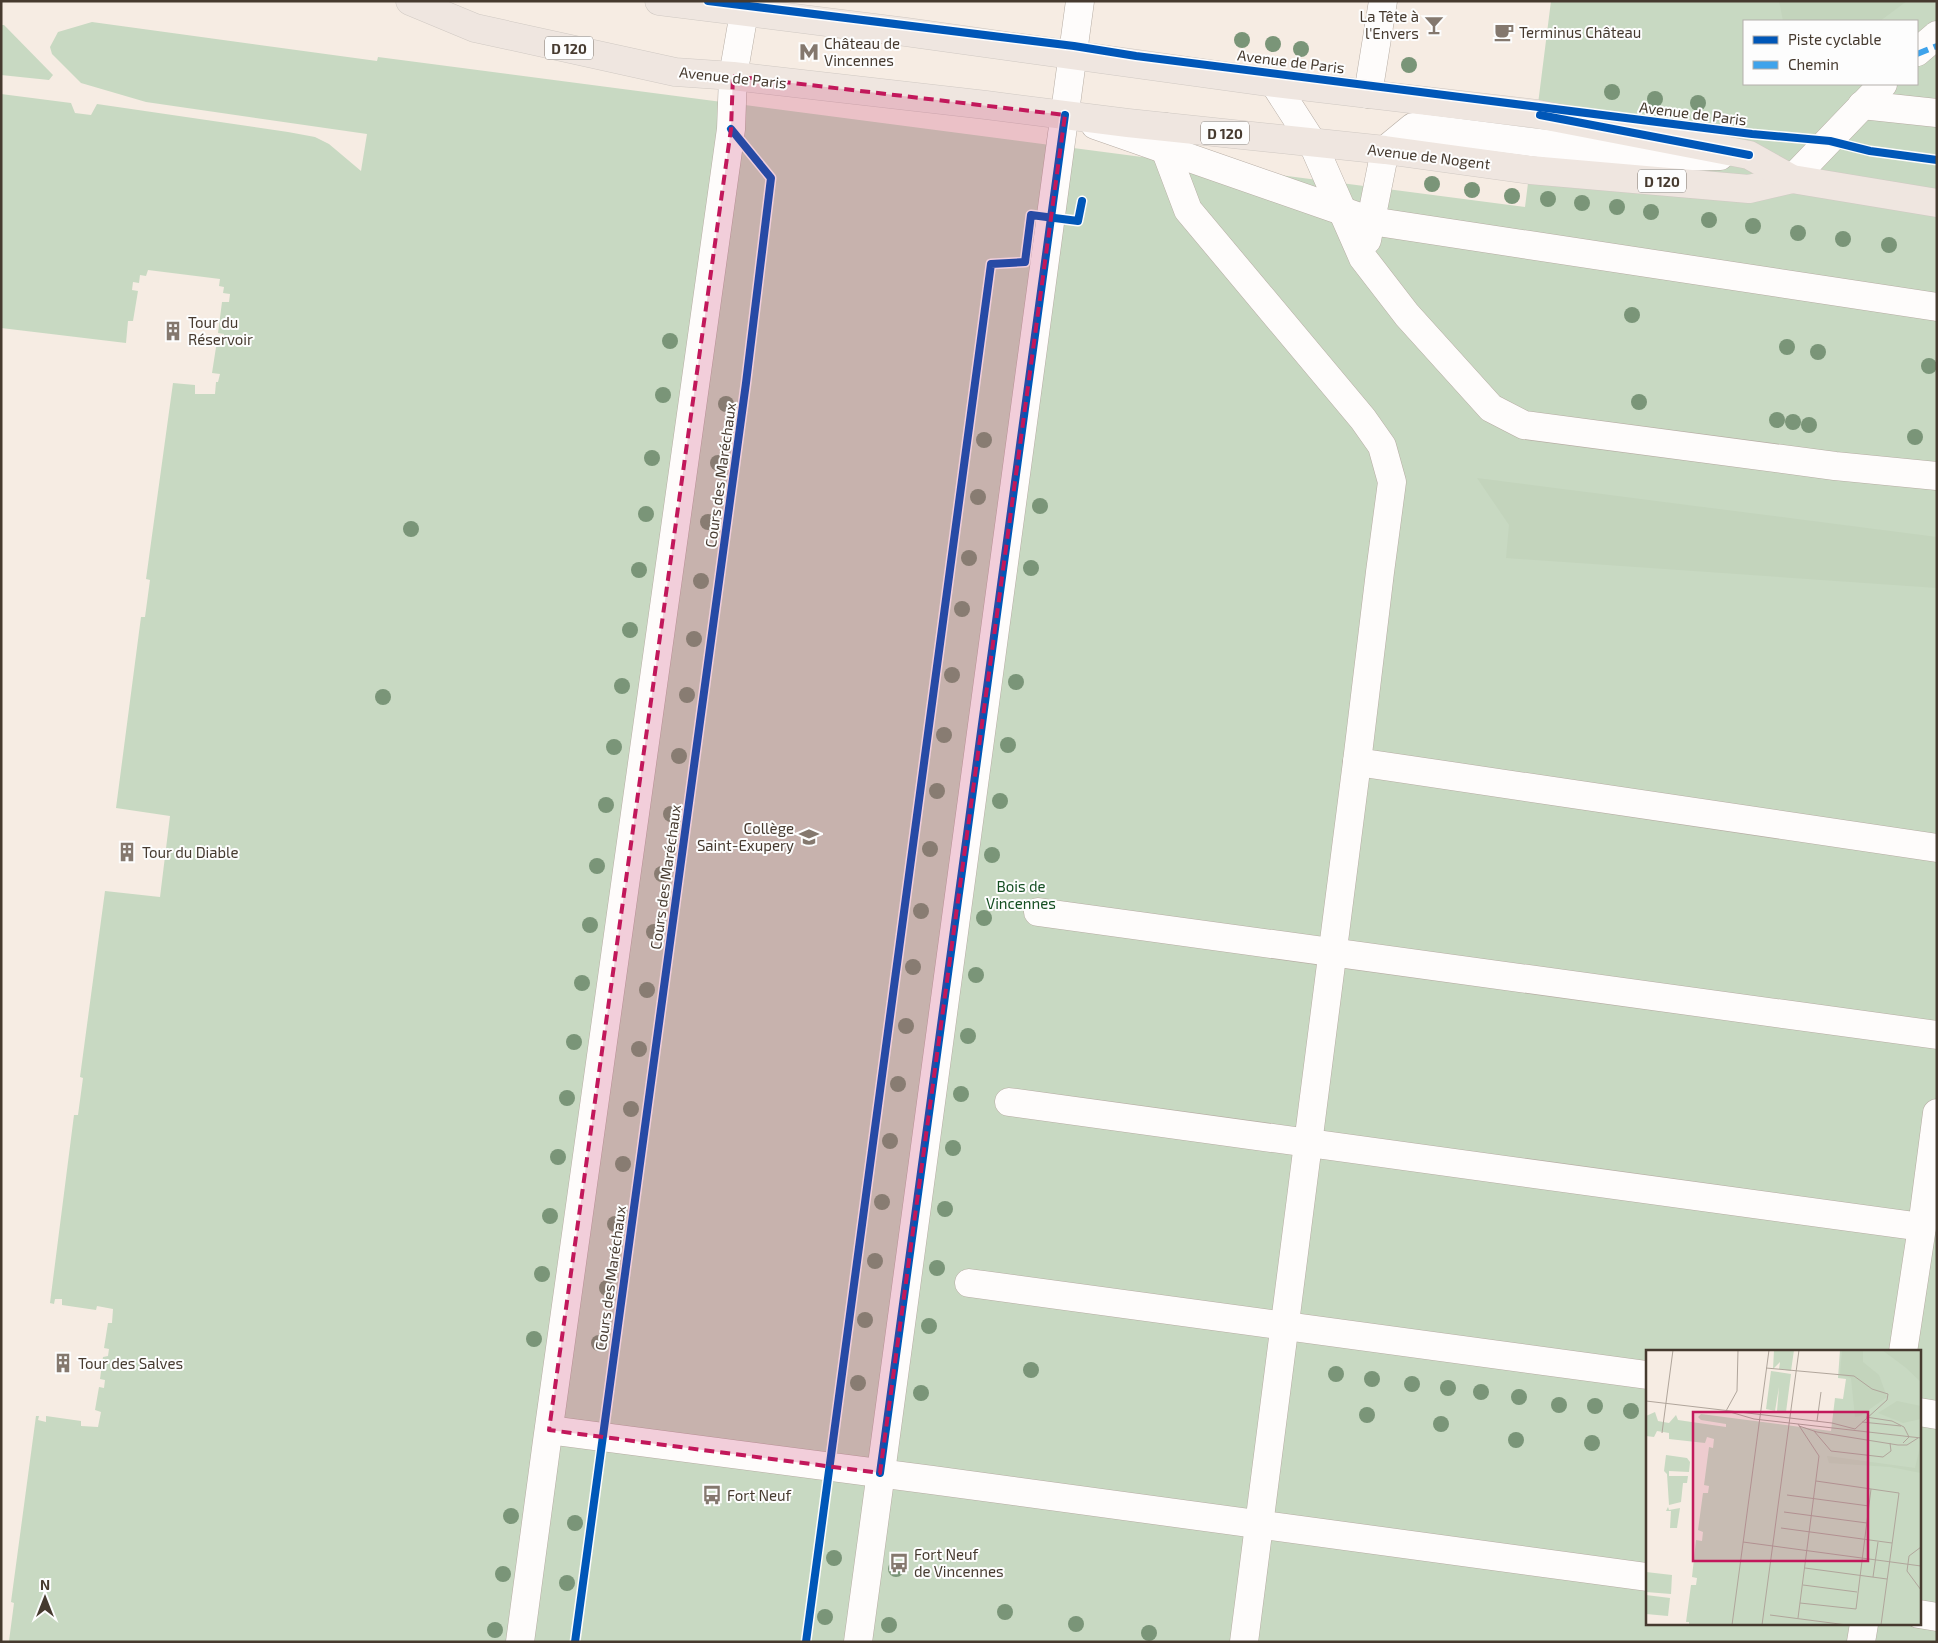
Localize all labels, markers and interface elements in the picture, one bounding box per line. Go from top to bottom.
place label: La Tête à l'Envers [1360,7,1419,42]
bar icon: La Tête à l'Envers [1423,14,1445,36]
legend [1743,20,1918,85]
cafe icon: Terminus Château [1493,21,1515,43]
place label: Terminus Château [1519,23,1641,41]
text: Piste cyclable [1788,30,1882,48]
place label: Château de Vincennes [824,34,900,69]
road number: D 120 [545,36,593,59]
metro station icon: Château de Vincennes [798,41,820,63]
street label: Avenue de Paris [1236,45,1346,77]
text: Chemin [1788,55,1839,73]
street label: Avenue de Paris [678,62,788,92]
street label: Avenue de Paris [1638,97,1748,129]
road number: D 120 [1201,122,1249,144]
street label: Avenue de Nogent [1367,140,1492,172]
road number: D 120 [1638,170,1686,192]
place label: Tour du Réservoir [188,313,253,348]
building icon: Tour du Réservoir [162,320,184,342]
street label: Cours des Maréchaux [701,401,739,549]
street label: Cours des Maréchaux [646,803,684,951]
place label: Collège Saint-Exupery [697,819,794,854]
school or university icon: Collège Saint-Exupery [798,826,820,848]
building icon: Tour du Diable [116,841,138,863]
place label: Tour du Diable [142,843,239,861]
park label: Bois de Vincennes [986,877,1056,912]
street label: Cours des Maréchaux [591,1204,629,1352]
inset map [1646,1350,1920,1626]
building icon: Tour des Salves [52,1352,74,1374]
place label: Tour des Salves [78,1354,183,1372]
bus stop icon: Fort Neuf [701,1484,723,1506]
place label: Fort Neuf [727,1486,792,1504]
place label: Fort Neuf de Vincennes [914,1545,1004,1580]
bus stop icon: Fort Neuf de Vincennes [888,1552,910,1574]
north arrow [20,1573,70,1623]
text: N [40,1576,50,1593]

